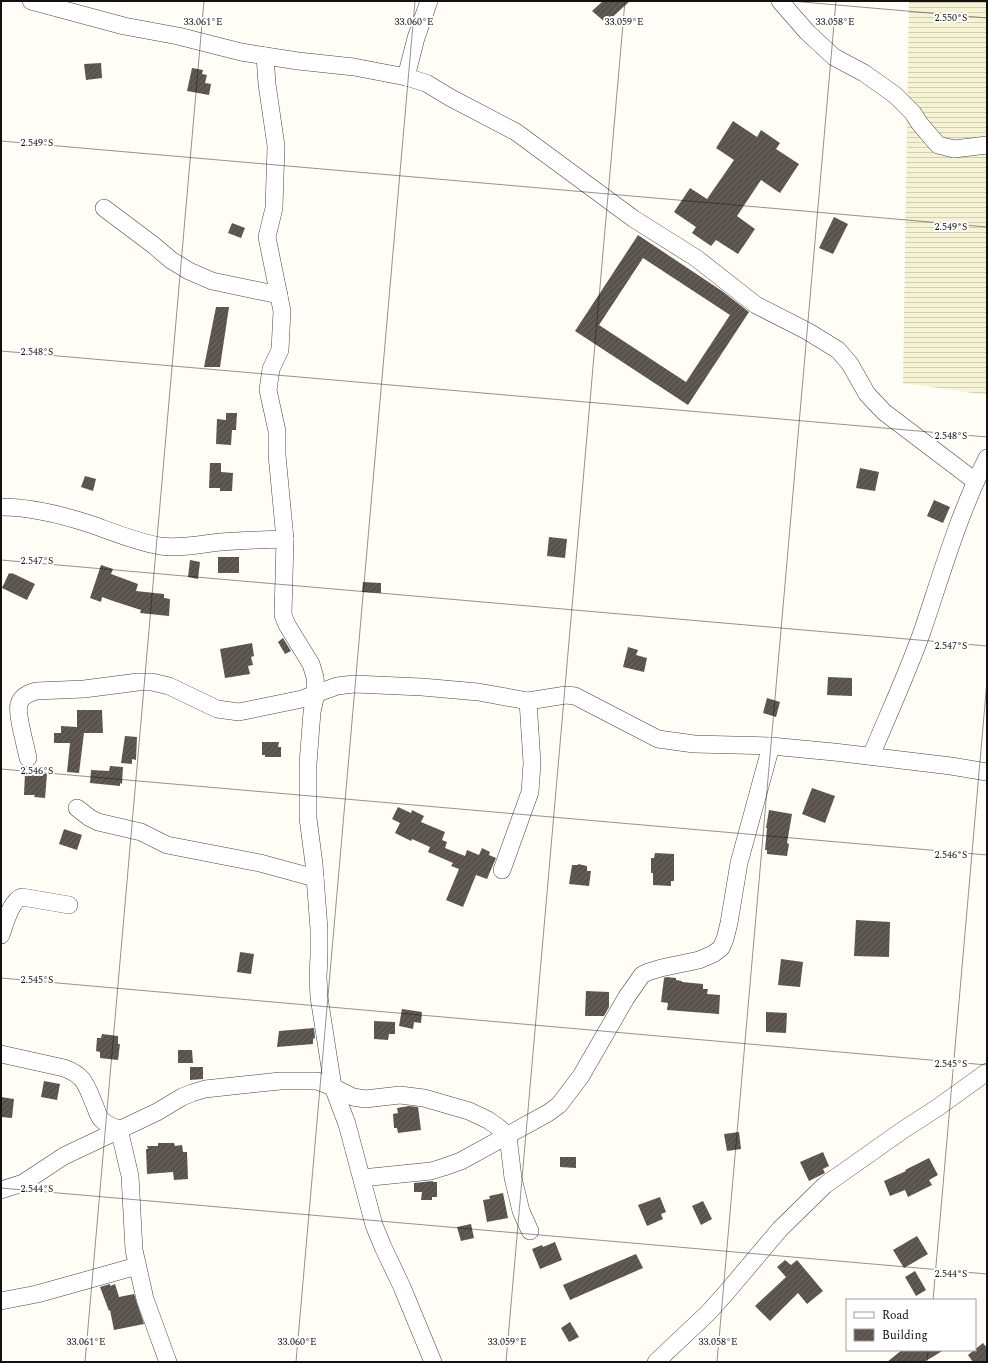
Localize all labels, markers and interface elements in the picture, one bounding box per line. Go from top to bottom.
text: 2.550°S [935,10,967,26]
text: 33.061°E [183,14,223,30]
text: 33.060°E [394,14,434,30]
text: 33.059°E [604,14,644,30]
text: 33.058°E [815,14,855,30]
text: 2.549°S [21,135,53,151]
text: 2.549°S [935,219,967,235]
text: 2.548°S [21,344,53,360]
text: 2.548°S [935,428,967,444]
text: 2.547°S [21,553,53,569]
text: 2.547°S [935,638,967,654]
text: 2.546°S [21,763,53,779]
text: 2.546°S [935,847,967,863]
text: 2.545°S [21,972,53,988]
text: 2.545°S [935,1056,967,1072]
text: 2.544°S [21,1181,53,1197]
text: 2.544°S [935,1266,967,1282]
legend [846,1299,976,1351]
text: Road [882,1306,909,1325]
text: Building [882,1326,928,1345]
text: 33.061°E [66,1334,106,1350]
text: 33.060°E [277,1334,317,1350]
text: 33.059°E [487,1334,527,1350]
text: 33.058°E [698,1334,738,1350]

